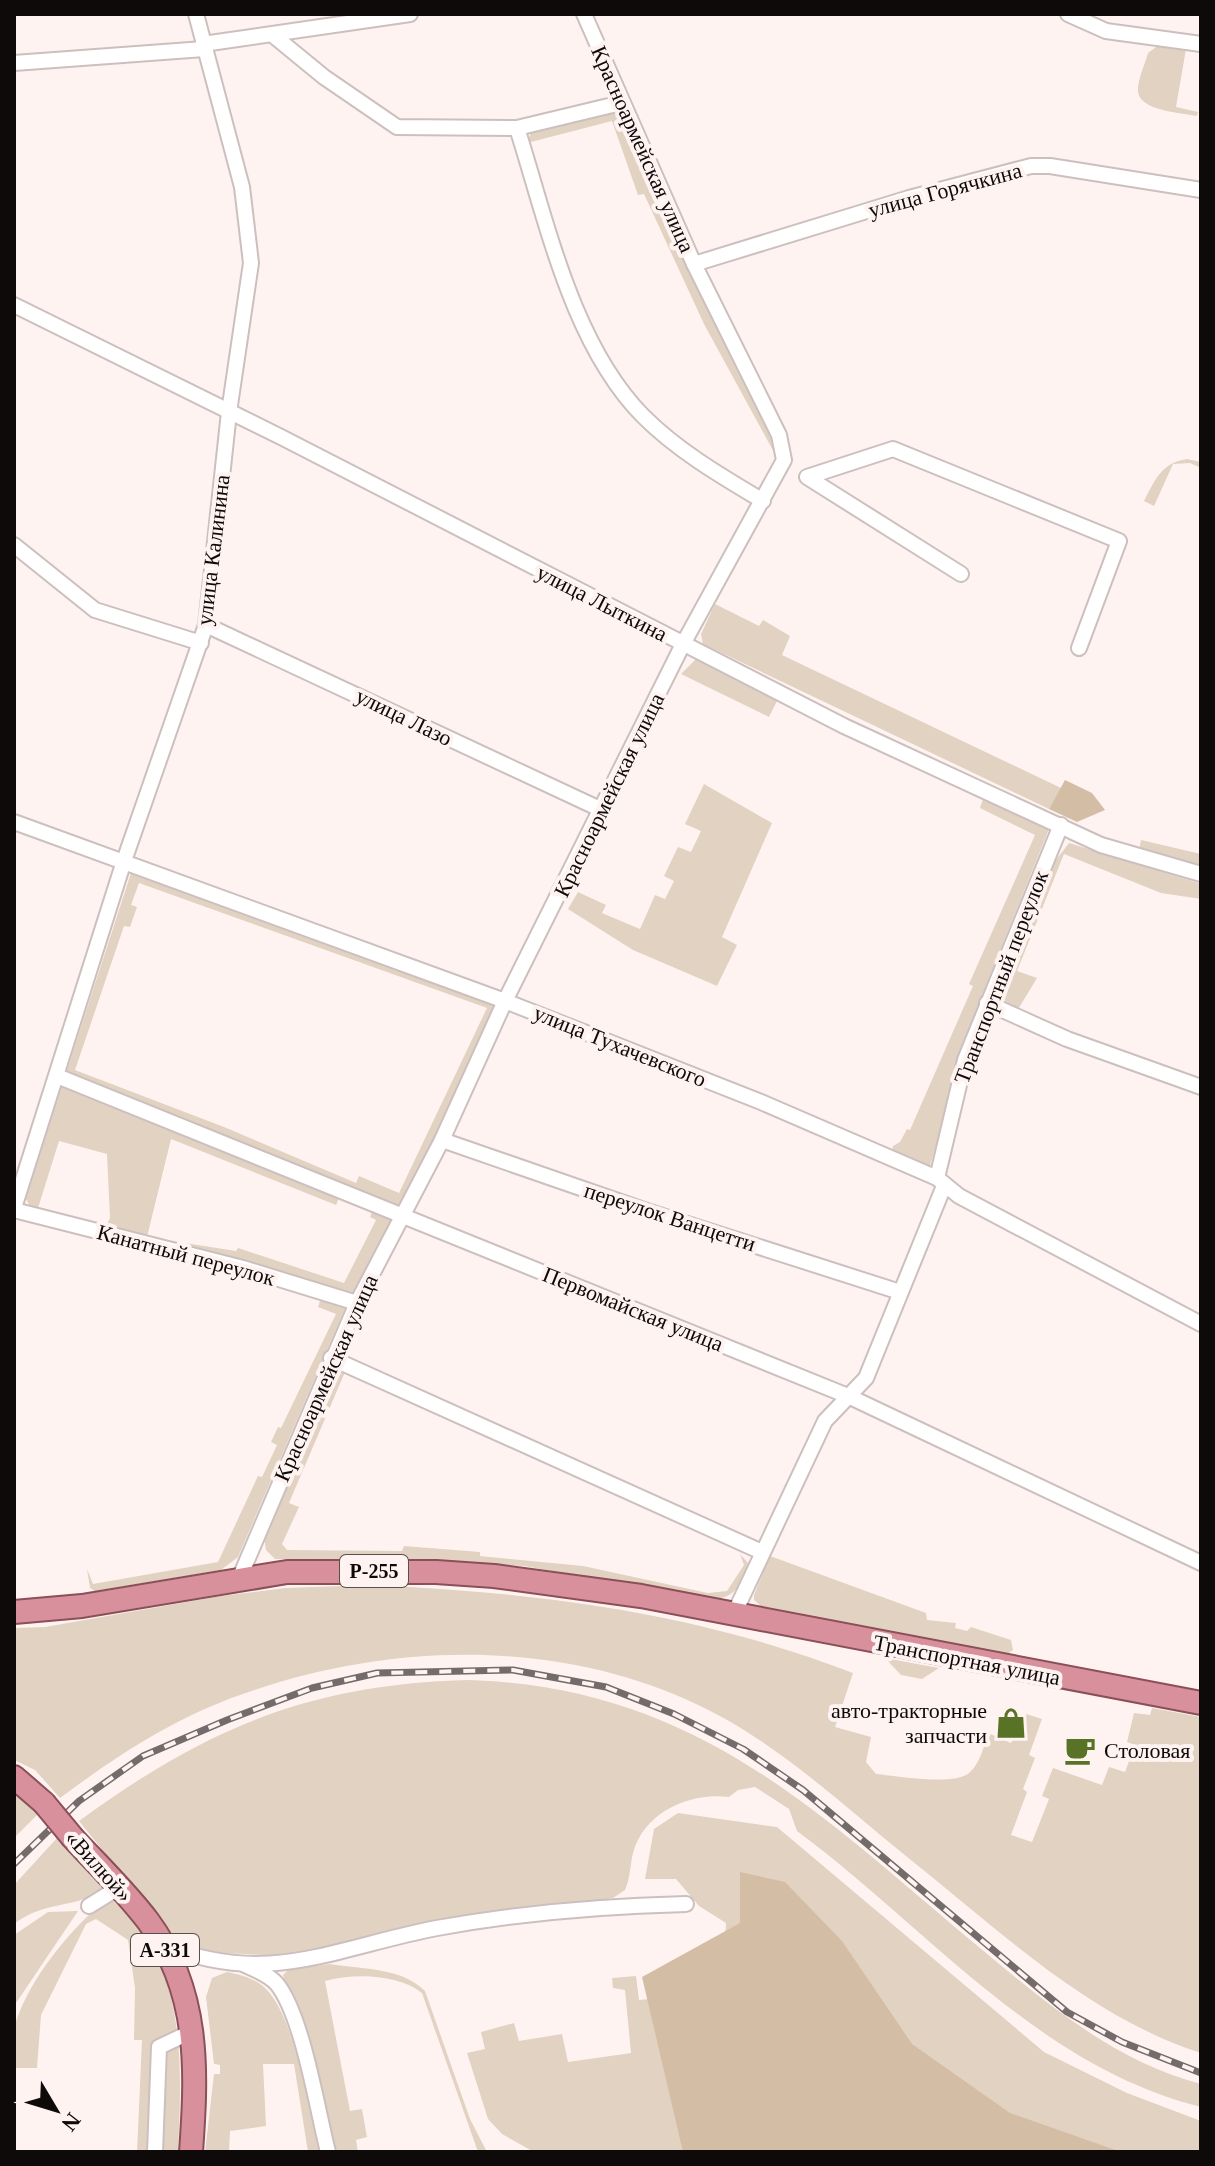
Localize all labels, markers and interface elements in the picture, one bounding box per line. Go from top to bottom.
street label: Красноармейская улица [586,42,700,256]
street label: улица Горячкина [866,157,1025,222]
street label: улица Калинина [191,473,235,627]
street label: улица Лыткина [533,559,672,647]
street label: улица Лазо [352,683,456,751]
street label: Красноармейская улица [549,689,669,901]
street label: Транспортный переулок [949,867,1053,1087]
street label: улица Тухачевского [530,1000,710,1092]
street label: переулок Ванцетти [581,1177,759,1257]
street label: Канатный переулок [94,1219,278,1291]
street label: Первомайская улица [539,1261,727,1357]
street label: Красноармейская улица [269,1271,383,1485]
road number: Р-255 [340,1555,408,1587]
street label: Транспортная улица [872,1630,1063,1690]
place label: авто-тракторные запчасти [831,1698,987,1748]
shop icon: авто-тракторные запчасти [994,1706,1028,1740]
cafe icon: Столовая [1063,1733,1097,1767]
place label: Столовая [1104,1738,1190,1763]
street label: «Вилюй» [60,1825,138,1907]
road number: А-331 [131,1934,199,1966]
north arrow [16,2070,96,2150]
text: N [57,2108,86,2136]

